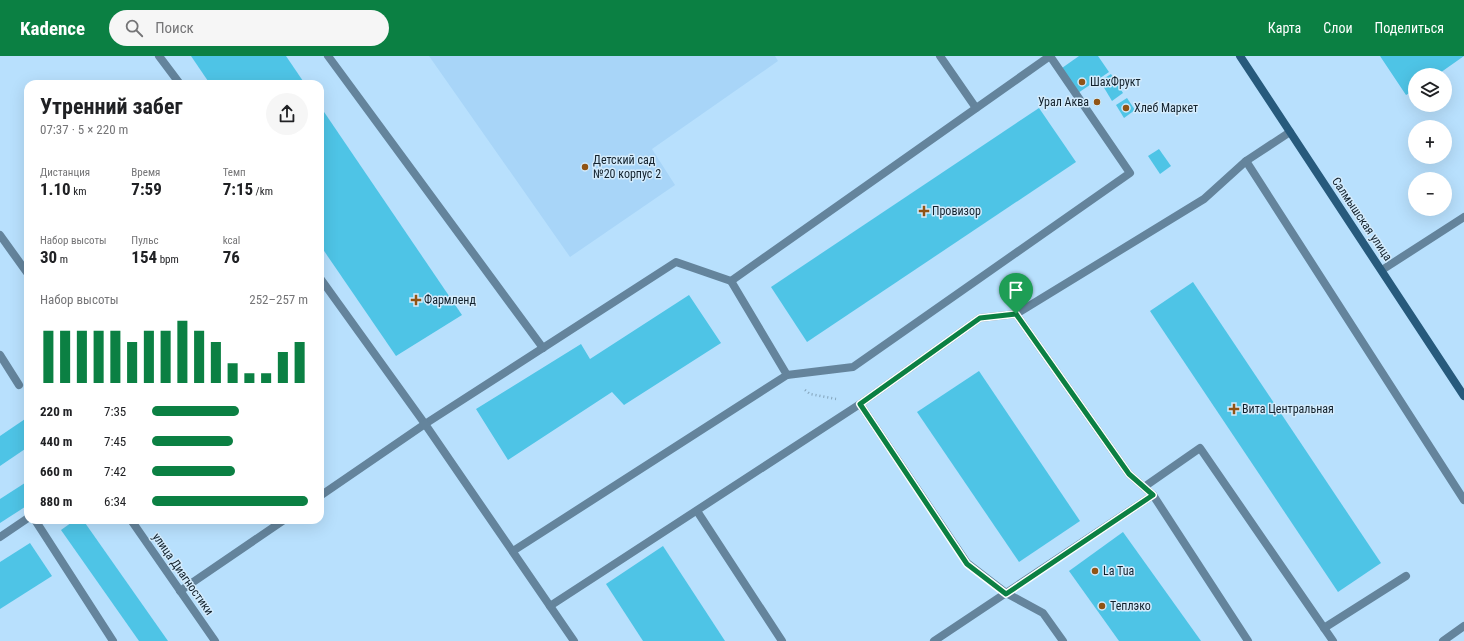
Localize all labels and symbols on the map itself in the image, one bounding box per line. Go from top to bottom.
place label: ШахФрукт [1090,75,1141,89]
marker: ШахФрукт [1077,77,1087,87]
place label: Урал Аква [1038,95,1089,109]
marker: Урал Аква [1092,97,1102,107]
place label: Хлеб Маркет [1134,101,1198,115]
marker: Хлеб Маркет [1121,103,1131,113]
place label: Детский сад №20 корпус 2 [593,153,661,181]
marker: Детский сад №20 корпус 2 [580,162,590,172]
street label: Салмышская улица [1329,175,1395,264]
place label: Провизор [932,204,981,218]
marker: Провизор [919,206,929,216]
pin [999,273,1033,314]
place label: Фармленд [424,293,476,307]
marker: Фармленд [411,295,421,305]
place label: Вита Центральная [1242,402,1334,416]
marker: Вита Центральная [1229,404,1239,414]
street label: улица Диагностики [150,530,216,618]
place label: La Tua [1103,564,1134,578]
marker: La Tua [1090,566,1100,576]
place label: Теплэко [1110,599,1151,613]
marker: Теплэко [1097,601,1107,611]

